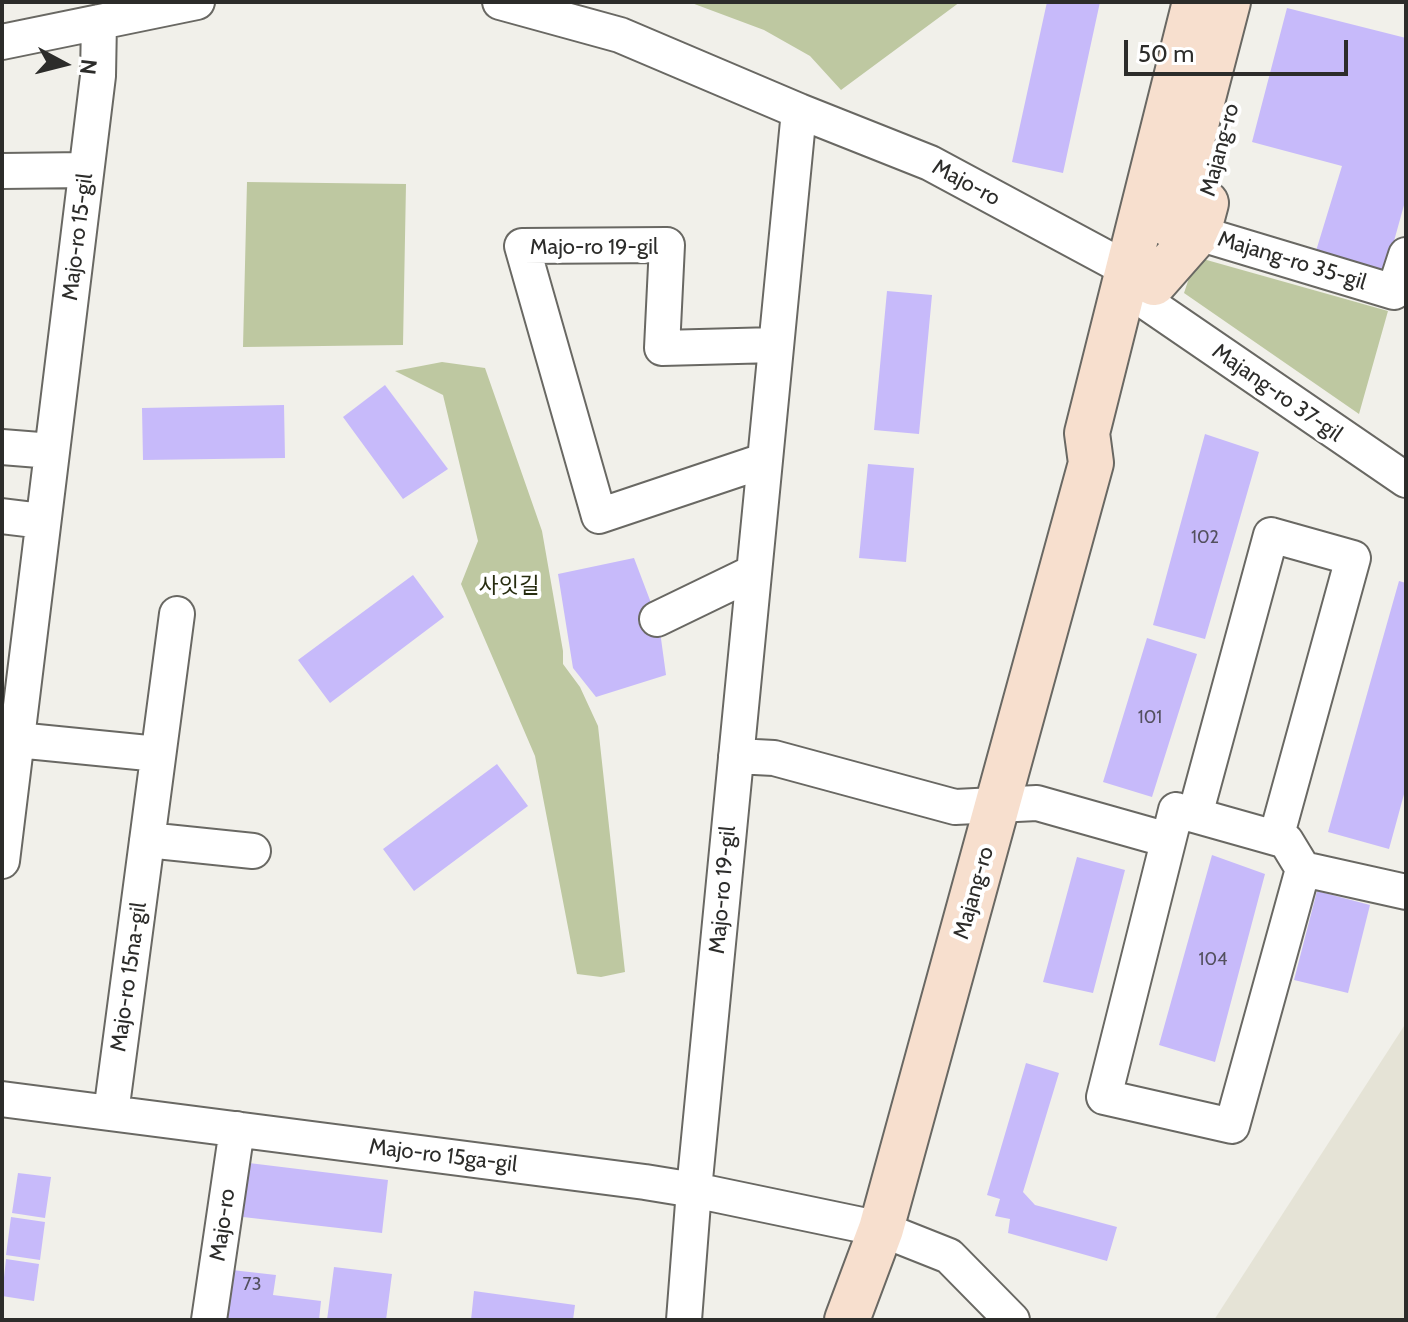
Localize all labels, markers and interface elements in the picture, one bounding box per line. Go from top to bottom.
north arrow [24,24,104,104]
scale bar [1128,24,1352,74]
text: 50 m [1138,39,1194,68]
text: N [74,58,103,76]
street label: Majang-ro [1195,101,1245,199]
street label: Majo-ro [928,154,1004,212]
street label: Majo-ro 15-gil [57,172,99,302]
street label: Majang-ro 35-gil [1214,226,1370,296]
street label: Majo-ro 19-gil [530,235,658,261]
street label: Majang-ro 37-gil [1207,338,1347,448]
house number: 102 [1191,527,1219,549]
park label: 사잇길 [479,574,539,600]
house number: 101 [1138,707,1162,729]
street label: Majo-ro 19-gil [704,825,742,955]
street label: Majang-ro [948,844,1000,942]
street label: Majo-ro 15na-gil [105,901,153,1053]
house number: 104 [1199,949,1227,971]
street label: Majo-ro 15ga-gil [367,1134,519,1178]
street label: Majo-ro [205,1187,241,1263]
house number: 73 [243,1274,261,1296]

